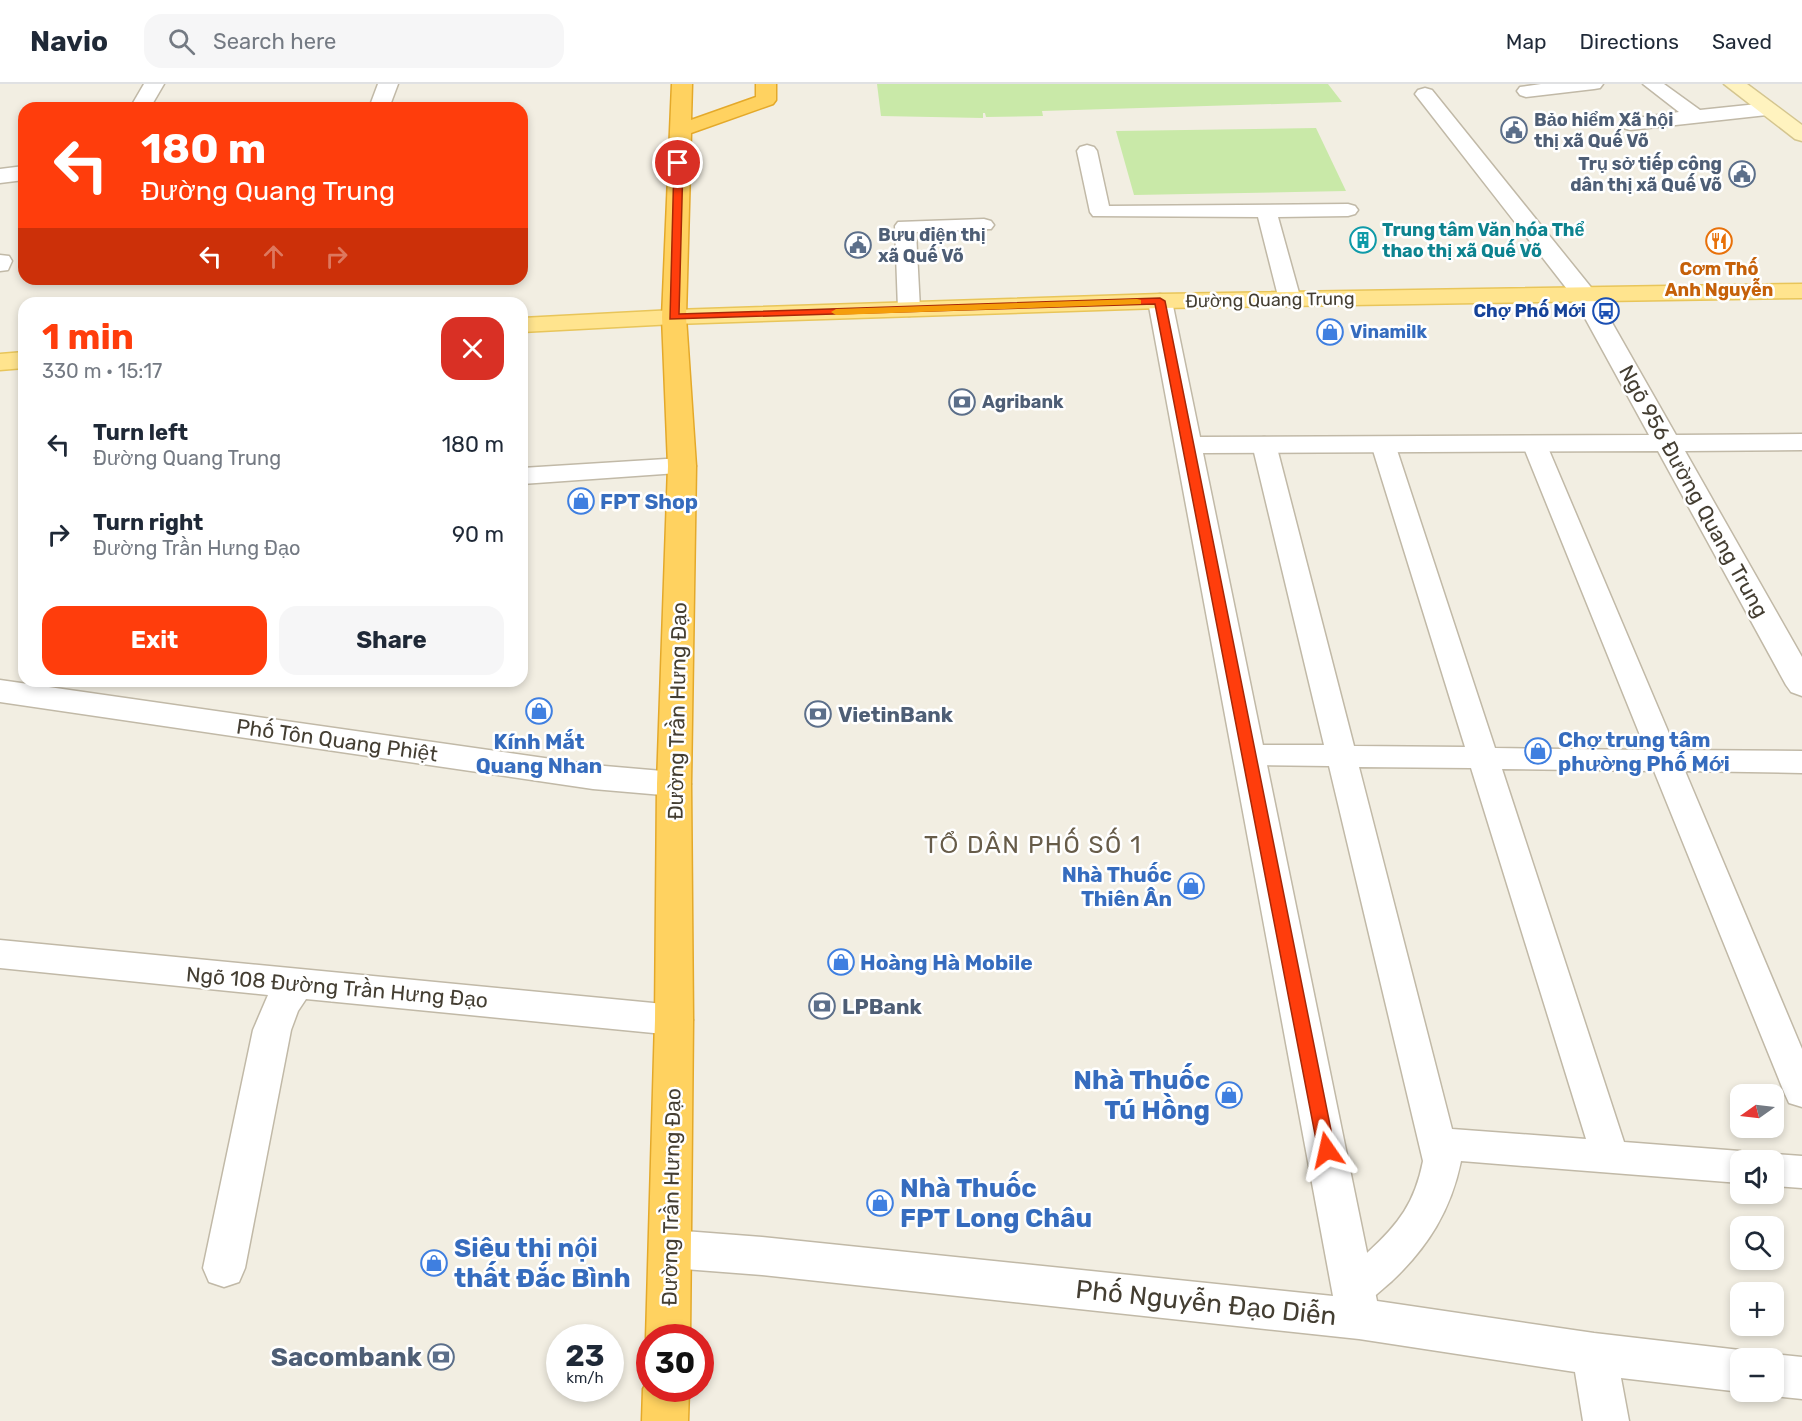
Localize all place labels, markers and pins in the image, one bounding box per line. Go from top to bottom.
place label: Bảo hiểm Xã hội thị xã Quế Võ [1534,109,1673,152]
public building icon: Bảo hiểm Xã hội thị xã Quế Võ [1499,115,1529,145]
pin [652,137,703,188]
place label: Trụ sở tiếp công dân thị xã Quế Võ [1570,152,1722,196]
public building icon: Trụ sở tiếp công dân thị xã Quế Võ [1727,159,1757,189]
place label: Trung tâm Văn hóa Thể thao thị xã Quế Võ [1382,219,1584,262]
place label: Bưu điện thị xã Quế Võ [878,224,986,267]
building icon: Trung tâm Văn hóa Thể thao thị xã Quế Võ [1348,225,1378,255]
restaurant icon: Cơm Thố Anh Nguyễn [1704,226,1734,256]
public building icon: Bưu điện thị xã Quế Võ [843,230,873,260]
place label: Cơm Thố Anh Nguyễn [1665,257,1773,301]
bus stop icon: Chợ Phố Mới [1591,296,1621,326]
place label: Chợ Phố Mới [1473,299,1586,322]
shop icon: Vinamilk [1315,317,1345,347]
place label: Vinamilk [1350,321,1427,343]
bank icon: Agribank [947,387,977,417]
place label: Agribank [982,391,1064,413]
shop icon: FPT Shop [566,486,596,516]
place label: FPT Shop [600,489,698,514]
shop icon: Kính Mắt Quang Nhan [524,696,554,726]
bank icon: VietinBank [803,699,833,729]
place label: VietinBank [838,702,954,727]
place label: Chợ trung tâm phường Phố Mới [1558,727,1730,776]
place label: Kính Mắt Quang Nhan [476,729,602,778]
shop icon: Chợ trung tâm phường Phố Mới [1523,736,1553,766]
place label: Nhà Thuốc Thiên Ân [1062,862,1172,911]
shop icon: Nhà Thuốc Thiên Ân [1176,871,1206,901]
shop icon: Hoàng Hà Mobile [826,947,856,977]
place label: Hoàng Hà Mobile [860,950,1033,975]
bank icon: LPBank [807,991,837,1021]
place label: LPBank [842,994,922,1019]
place label: Nhà Thuốc Tú Hồng [1073,1063,1210,1126]
shop icon: Nhà Thuốc Tú Hồng [1214,1080,1244,1110]
place label: Nhà Thuốc FPT Long Châu [900,1171,1092,1234]
shop icon: Nhà Thuốc FPT Long Châu [865,1188,895,1218]
place label: Siêu thị nội thất Đắc Bình [454,1233,631,1294]
shop icon: Siêu thị nội thất Đắc Bình [419,1248,449,1278]
place label: Sacombank [271,1342,423,1373]
bank icon: Sacombank [426,1342,456,1372]

